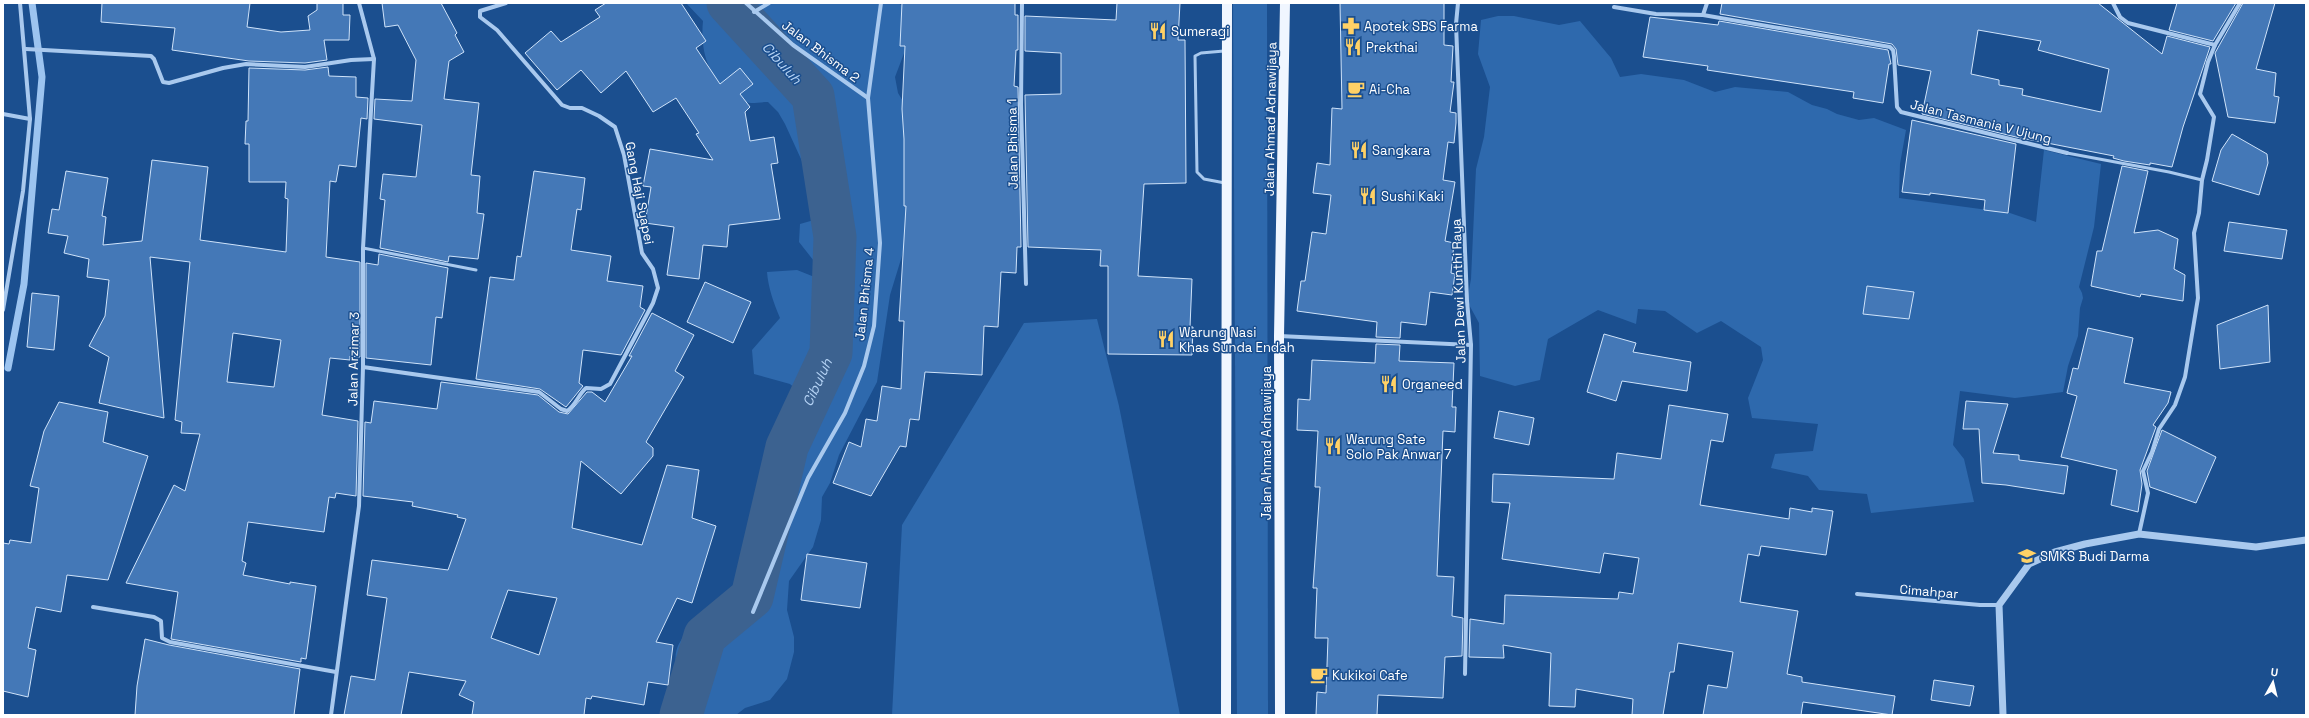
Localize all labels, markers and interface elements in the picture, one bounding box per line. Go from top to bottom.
pharmacy icon: Apotek SBS Farma [1341,16,1361,36]
street label: Jalan Bhisma 2 [778,17,863,86]
place label: Apotek SBS Farma [1364,18,1478,35]
restaurant icon: Sumeragi [1148,21,1168,41]
place label: Sumeragi [1171,23,1229,40]
restaurant icon: Prekthai [1343,37,1363,57]
water label: Cibuluh [758,38,806,88]
place label: Prekthai [1366,39,1418,56]
street label: Jalan Ahmad Adnawijaya [1261,41,1280,196]
cafe icon: Ai-Cha [1346,79,1366,99]
place label: Ai-Cha [1369,81,1411,98]
street label: Jalan Tasmania V Ujung [1908,96,2053,147]
street label: Jalan Bhisma 1 [1003,98,1022,190]
street label: Gang Haji Syapei [621,140,658,246]
restaurant icon: Sangkara [1349,140,1369,160]
place label: Sangkara [1372,142,1431,159]
restaurant icon: Sushi Kaki [1358,186,1378,206]
place label: Sushi Kaki [1381,188,1444,205]
street label: Jalan Dewi Kunthi Raya [1447,218,1470,364]
street label: Jalan Bhisma 4 [851,247,878,341]
street label: Jalan Arzimar 3 [344,311,363,406]
place label: Warung Nasi Khas Sunda Endah [1179,324,1295,356]
restaurant icon: Warung Nasi Khas Sunda Endah [1156,329,1176,349]
water label: Cibuluh [798,355,836,409]
street label: Jalan Ahmad Adnawijaya [1258,365,1275,520]
restaurant icon: Organeed [1379,374,1399,394]
place label: Organeed [1402,376,1463,393]
place label: Warung Sate Solo Pak Anwar 7 [1346,431,1451,463]
restaurant icon: Warung Sate Solo Pak Anwar 7 [1323,436,1343,456]
school or university icon: SMKS Budi Darma [2017,546,2037,566]
place label: SMKS Budi Darma [2040,548,2150,565]
street label: Cimahpar [1899,580,1959,603]
north arrow [2253,662,2293,702]
cafe icon: Kukikoi Cafe [1309,665,1329,685]
text: U [2270,665,2279,680]
place label: Kukikoi Cafe [1332,667,1408,684]

